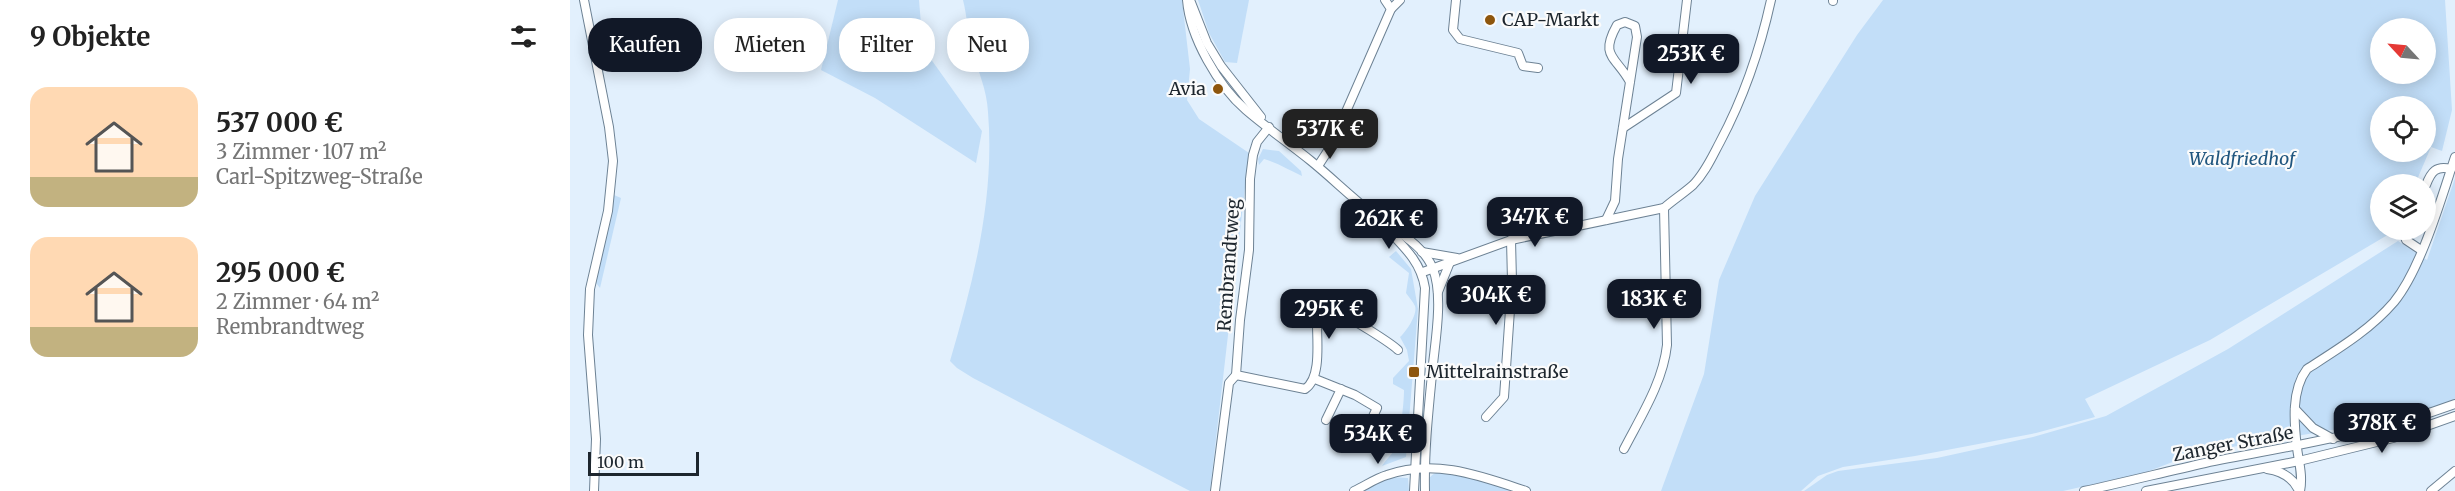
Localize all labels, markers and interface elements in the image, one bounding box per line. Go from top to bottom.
place label: CAP-Markt [1502,8,1599,31]
marker: CAP-Markt [1483,13,1497,27]
chip: Kaufen [588,18,702,72]
chip: Mieten [714,18,827,72]
chip: Filter [839,18,935,72]
chip: Neu [947,18,1029,72]
north arrow [2370,18,2436,84]
map controls [2370,18,2436,240]
text: 9 Objekte [30,20,150,53]
icon: filters [507,20,540,53]
pin: 253K € [1642,34,1740,85]
text: 253K € [1657,41,1725,66]
place label: Avia [1168,77,1206,100]
marker: Avia [1211,82,1225,96]
button: locate [2370,96,2436,162]
text: 537 000 € [216,106,343,139]
pin: 537K € [1281,109,1379,160]
icon: home [78,111,150,183]
text: 537K € [1296,116,1364,141]
text: 3 Zimmer · 107 m² [216,139,386,164]
park label: Waldfriedhof [2189,147,2297,170]
text: Carl-Spitzweg-Straße [216,164,423,189]
button: layers [2370,174,2436,240]
pin: 347K € [1486,197,1584,248]
street label: Rembrandtweg [1212,198,1245,332]
pin: 262K € [1340,199,1438,250]
text: 347K € [1501,204,1569,229]
text: 262K € [1354,206,1424,231]
text: 295 000 € [216,256,345,289]
icon: home [78,261,150,333]
pin: 304K € [1447,275,1545,326]
pin: 183K € [1605,279,1703,330]
text: 304K € [1460,282,1532,307]
text: 183K € [1621,286,1687,311]
text: 2 Zimmer · 64 m² [216,289,379,314]
pin: 295K € [1280,289,1378,340]
text: 295K € [1294,296,1364,321]
text: Rembrandtweg [216,314,364,339]
place label: Mittelrainstraße [1426,360,1568,383]
marker: Mittelrainstraße [1407,365,1421,379]
pin: 378K € [2333,403,2431,454]
text: 378K € [2348,410,2416,435]
pin: 534K € [1329,414,1427,465]
text: 534K € [1344,421,1412,446]
street label: Zanger Straße [2171,421,2295,466]
scale bar [588,449,699,476]
text: 100 m [597,452,644,472]

